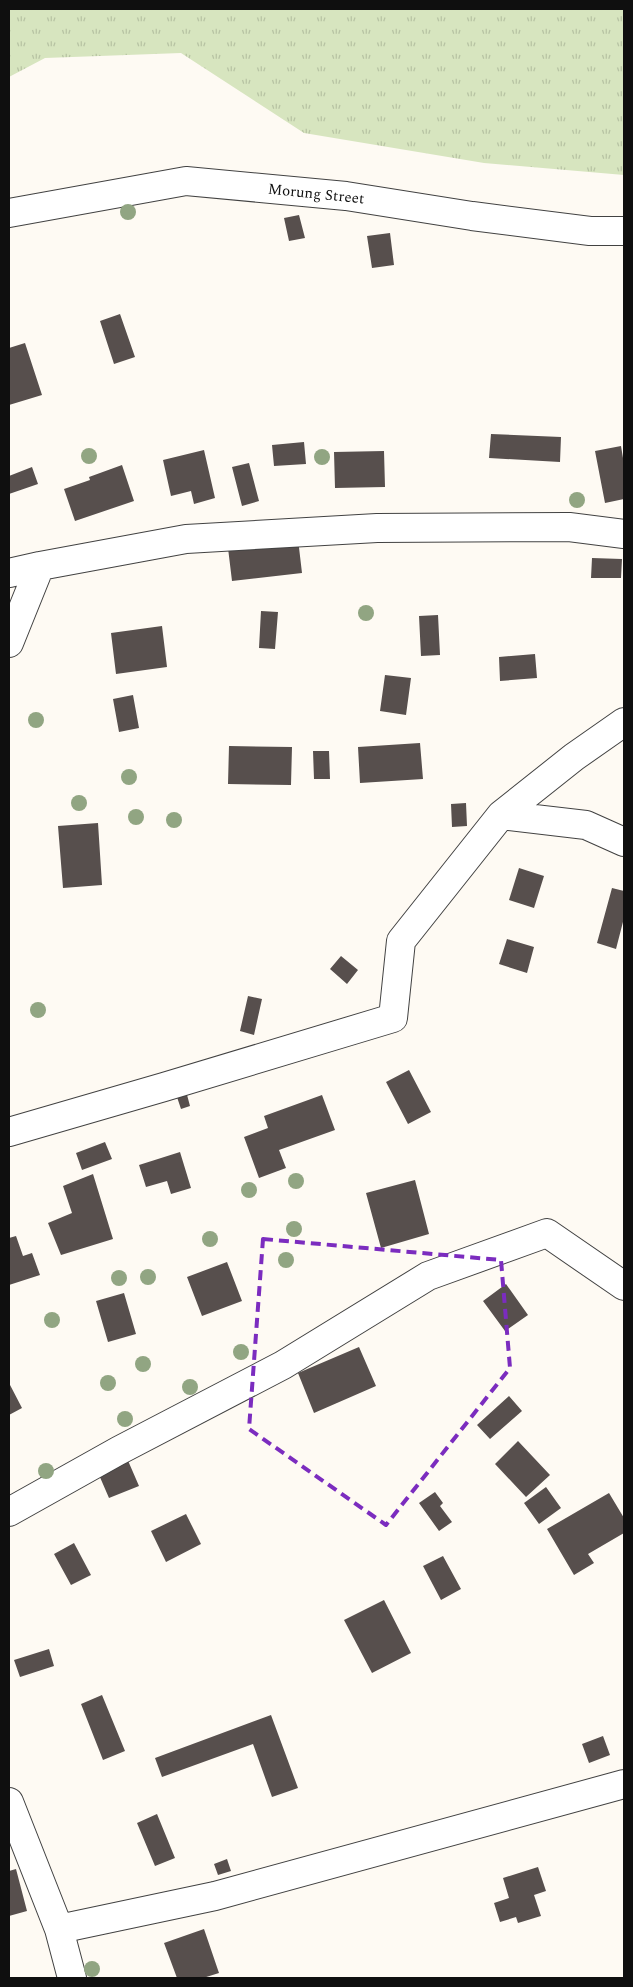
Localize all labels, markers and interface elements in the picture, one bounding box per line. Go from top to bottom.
street label: Morung Street [267,178,365,210]

